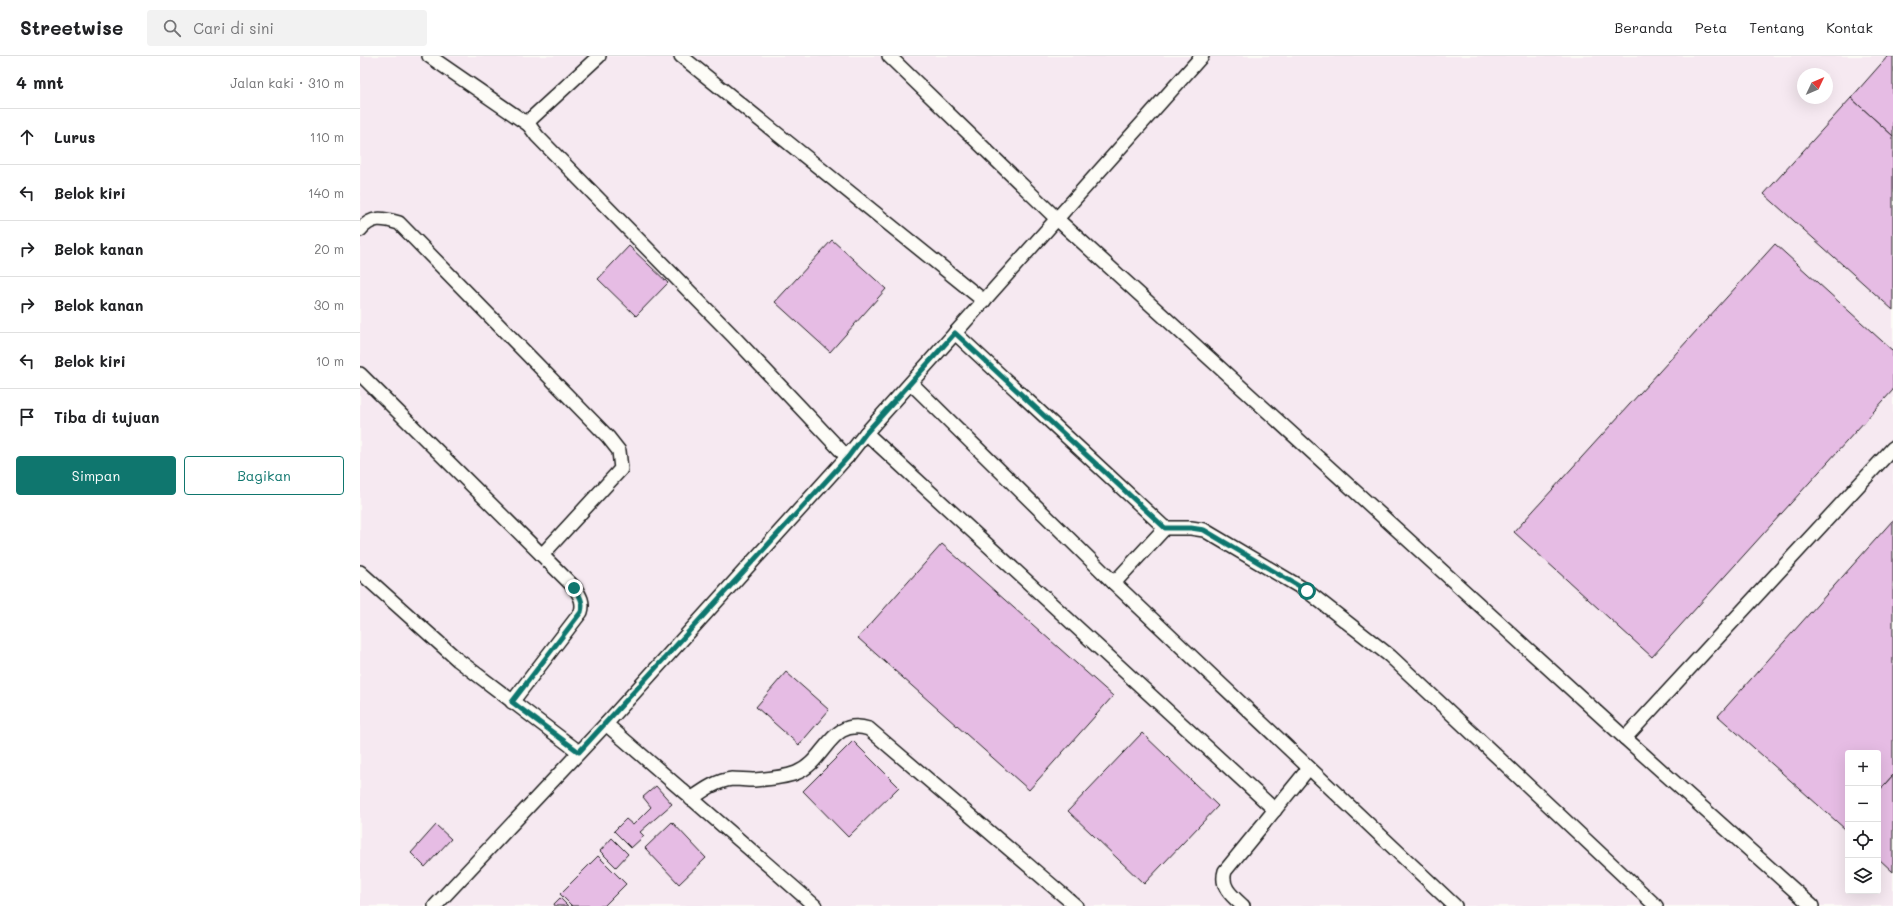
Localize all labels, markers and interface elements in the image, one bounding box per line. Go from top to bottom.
search box [147,10,427,46]
text: Streetwise [20,15,123,40]
icon: search [161,17,183,39]
text: Cari di sini [193,18,274,38]
text: Beranda [1615,18,1673,37]
text: Peta [1695,18,1727,37]
text: Tentang [1749,18,1804,37]
text: Kontak [1826,18,1873,37]
north arrow [1797,68,1833,104]
text: 4 mnt [16,71,64,93]
text: Jalan kaki · 310 m [230,74,344,91]
icon: ahead [16,126,38,148]
text: Lurus [54,127,95,147]
text: 110 m [310,128,344,145]
icon: left [16,182,38,204]
text: Belok kiri [54,183,126,203]
text: 140 m [308,184,344,201]
icon: right [16,238,38,260]
text: Belok kanan [54,239,143,259]
text: 20 m [314,240,344,257]
icon: right [16,294,38,316]
text: Belok kanan [54,295,143,315]
text: 30 m [314,296,344,313]
icon: left [16,350,38,372]
text: Belok kiri [54,351,126,371]
text: 10 m [316,352,344,369]
icon: arrive [16,406,38,428]
text: Tiba di tujuan [54,407,159,427]
button: Simpan [16,456,176,495]
button: Bagikan [184,456,344,495]
route end [565,579,583,597]
route start [1298,582,1316,600]
map controls [1845,750,1881,894]
button: + [1845,750,1881,786]
button: − [1845,786,1881,822]
button: locate [1845,822,1881,858]
button: layers [1845,858,1881,894]

